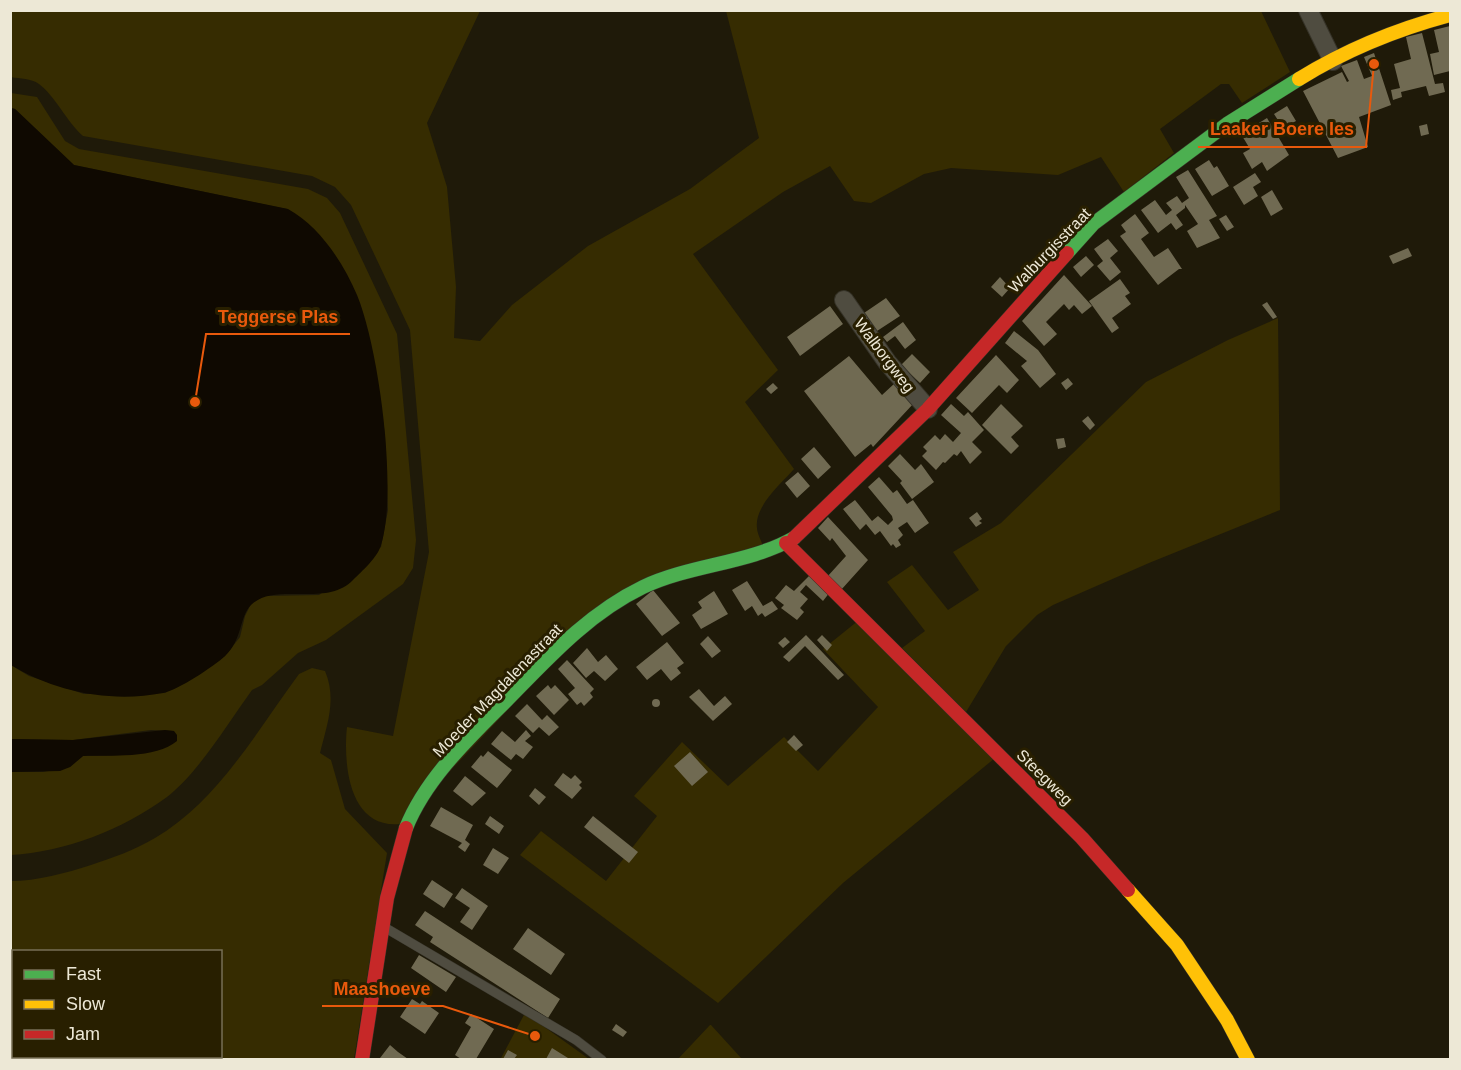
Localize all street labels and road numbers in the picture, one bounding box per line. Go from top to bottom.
street label: Walburgisstraat [1005,204,1094,296]
street label: Walborgweg [851,315,918,396]
street label: Moeder Magdalenastraat [429,620,566,760]
street label: Steegweg [1013,746,1076,809]

